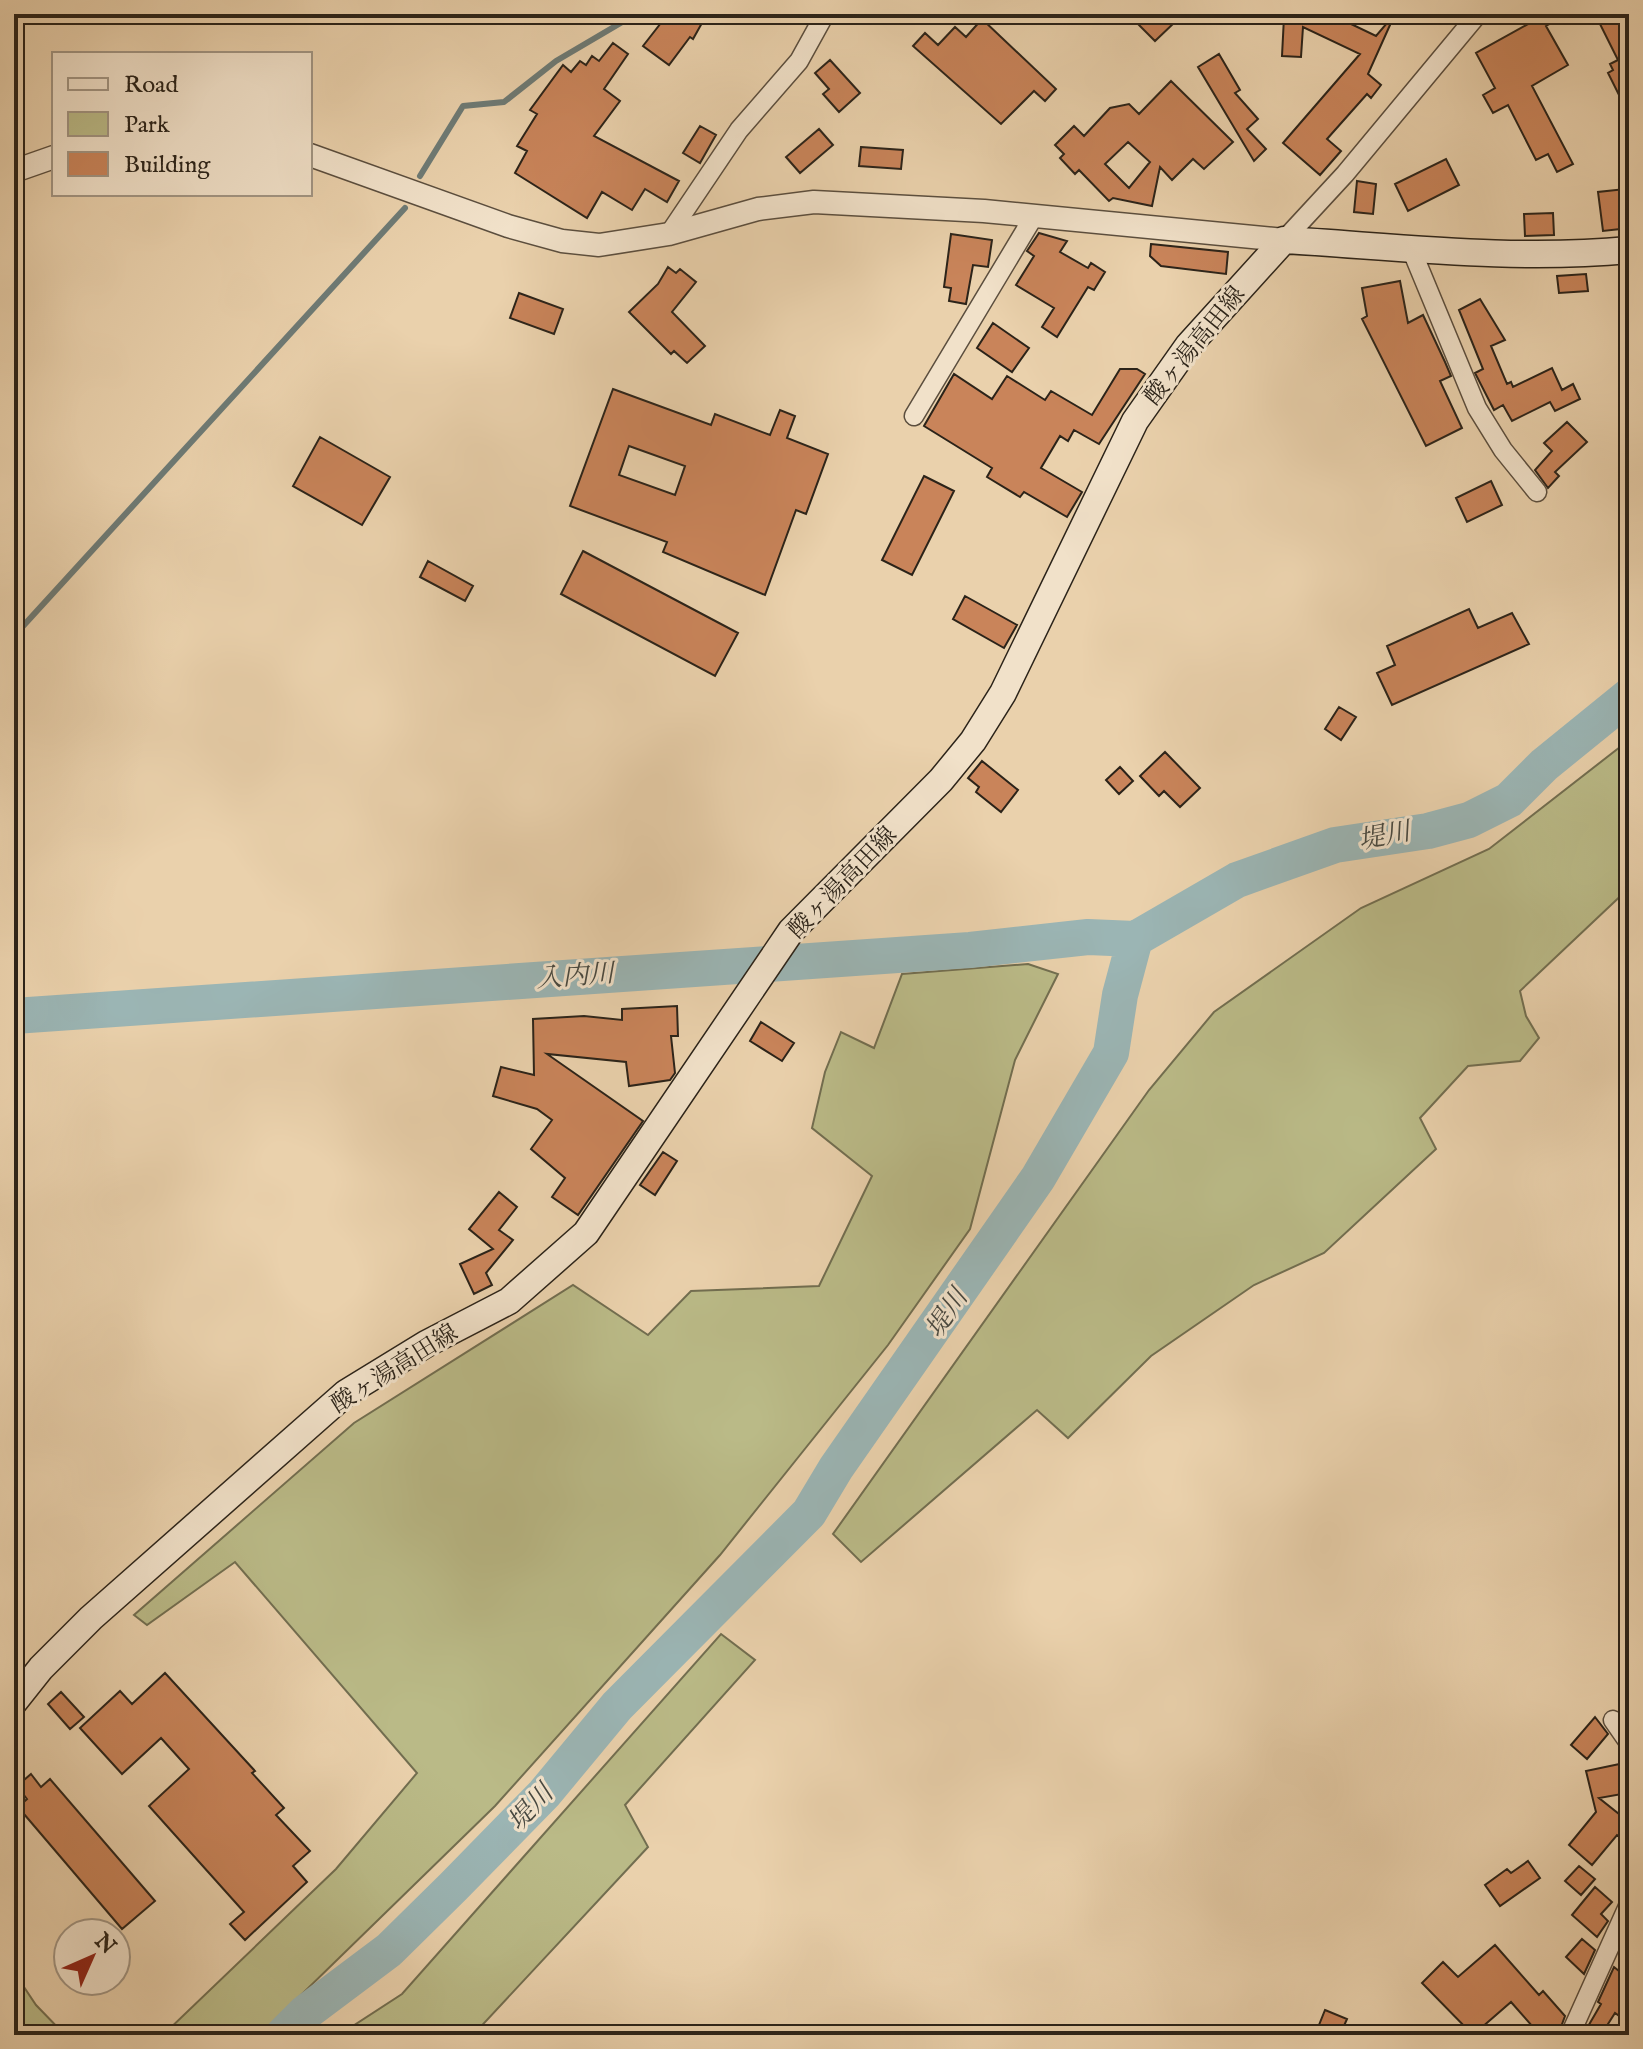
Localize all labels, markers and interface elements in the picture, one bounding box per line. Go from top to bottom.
legend [52,52,312,196]
text: Road [124,70,178,101]
text: Park [124,110,170,141]
text: Building [124,150,211,181]
street label: 酸ヶ湯高田線 [1138,280,1253,412]
water label: 堤川 [1356,815,1416,858]
street label: 酸ヶ湯高田線 [782,820,904,946]
water label: 入内川 [535,957,618,996]
water label: 堤川 [919,1281,977,1345]
street label: 酸ヶ湯高田線 [326,1318,464,1421]
water label: 堤川 [501,1776,563,1838]
north arrow [52,1917,132,1997]
text: N [87,1927,121,1961]

